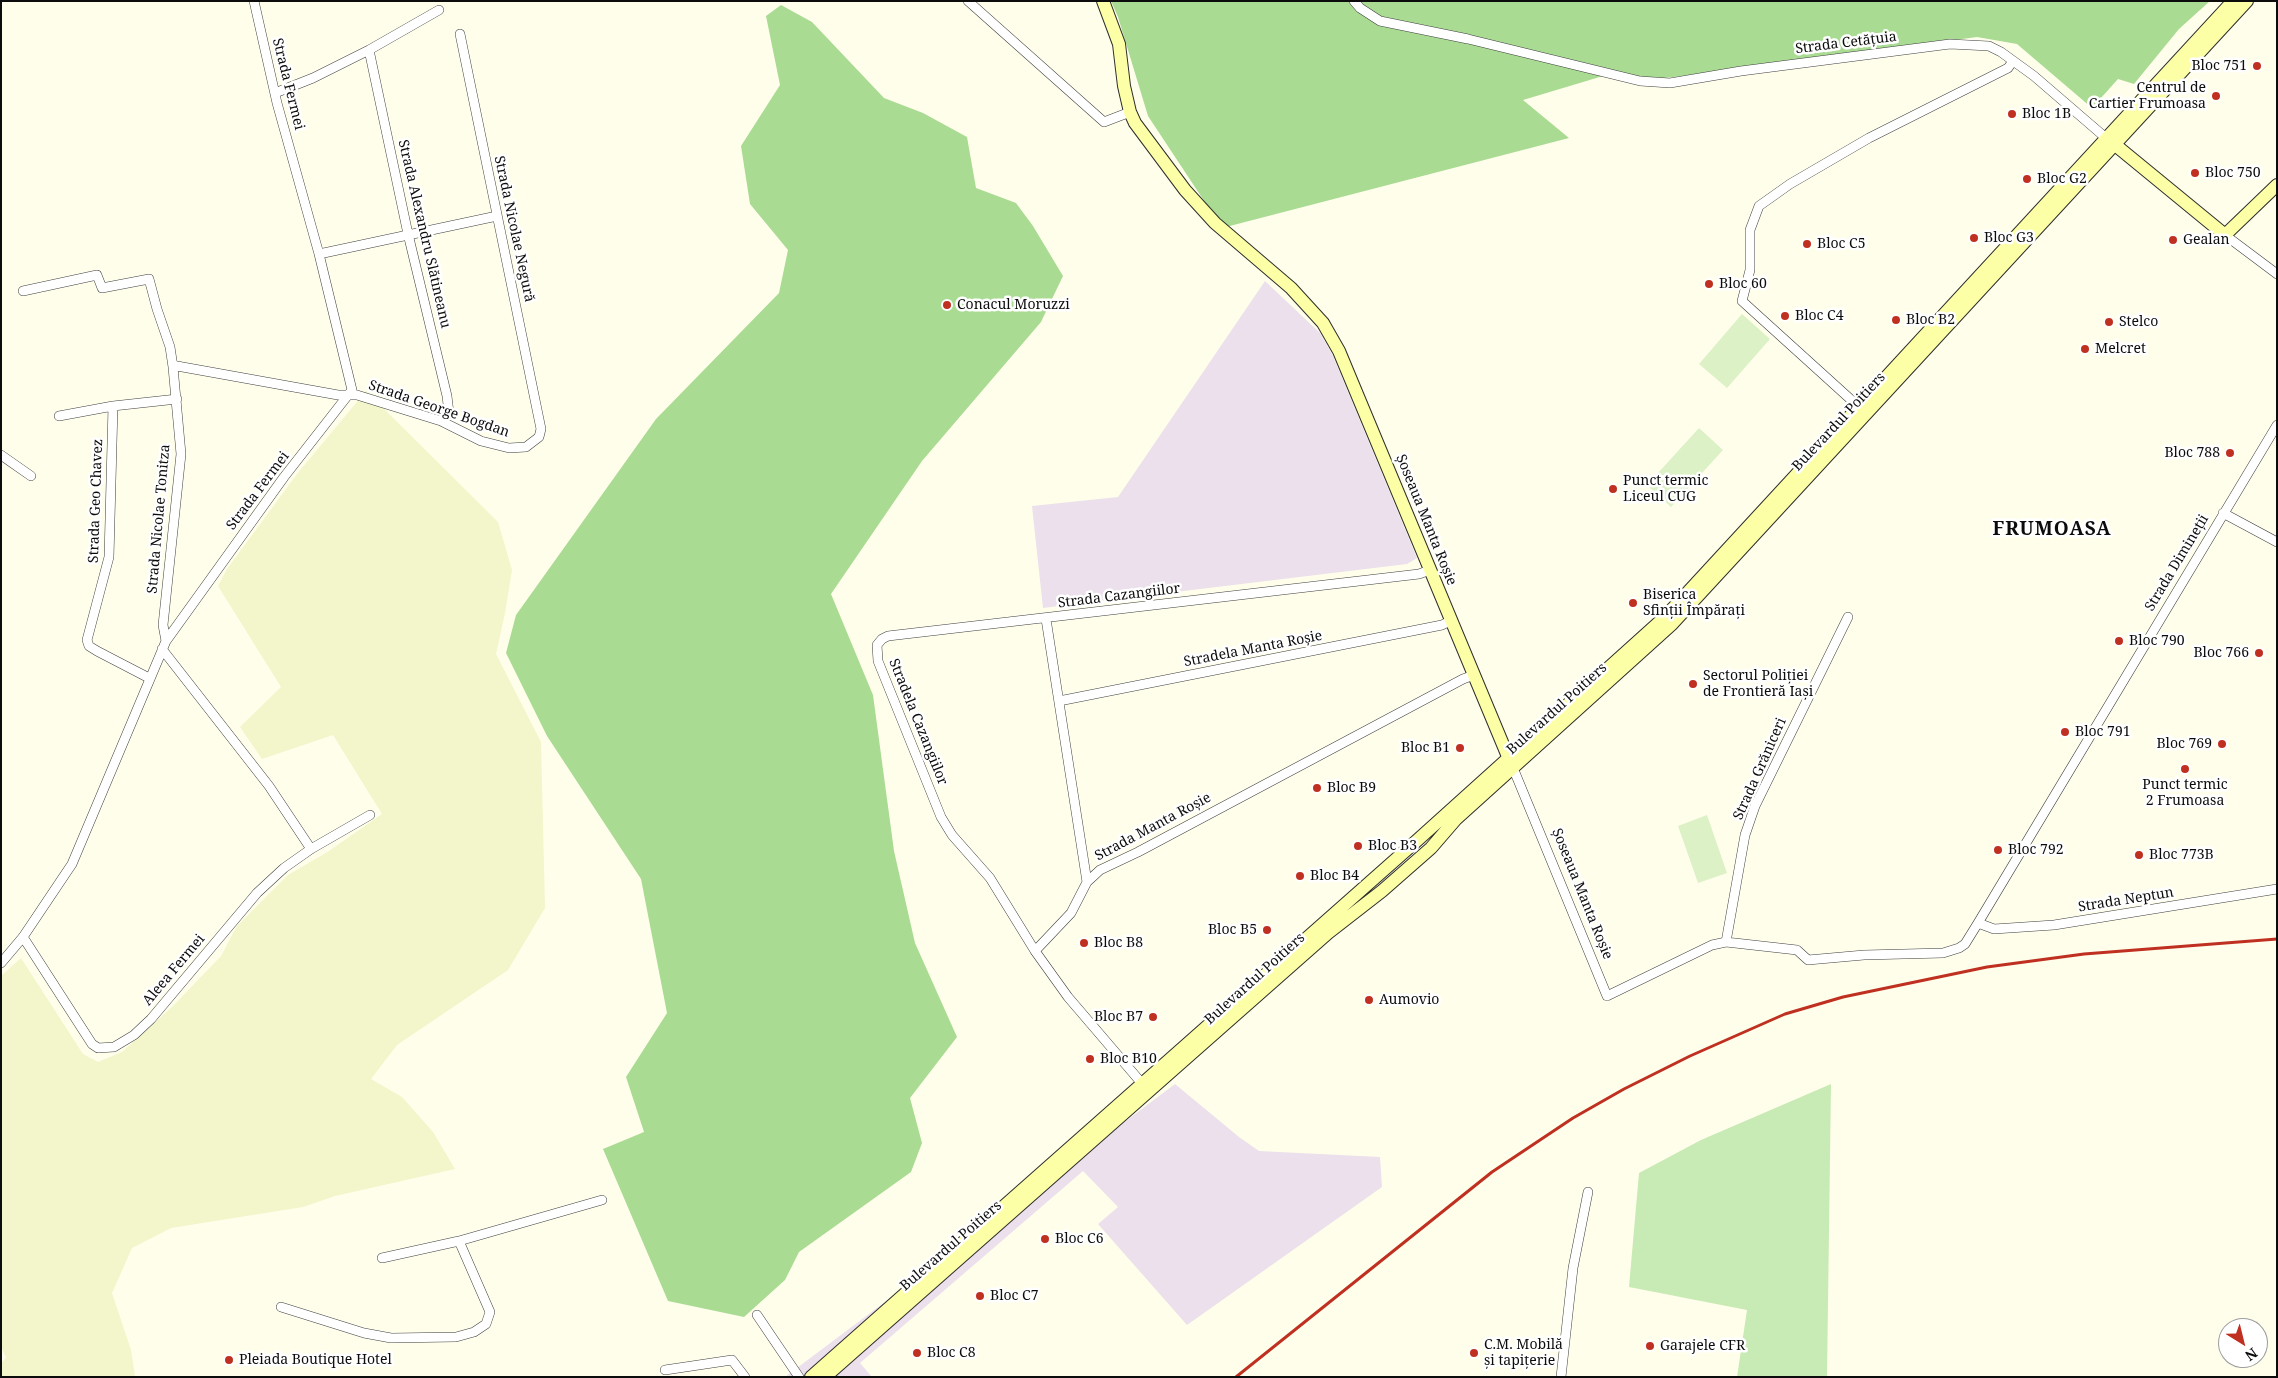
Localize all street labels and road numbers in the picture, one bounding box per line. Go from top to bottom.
street label: Strada Cetățuia [1794,28,1898,58]
street label: Strada Fermei [268,36,308,132]
street label: Strada Alexandru Slătineanu [394,138,454,330]
street label: Strada Nicolae Negură [490,154,538,304]
street label: Bulevardul Poitiers [1789,369,1889,475]
street label: Strada George Bogdan [366,377,512,441]
street label: Strada Geo Chavez [85,439,107,563]
street label: Strada Nicolae Tonitza [144,444,174,594]
street label: Strada Fermei [223,448,293,534]
street label: Șoseaua Manta Roșie [1392,452,1460,588]
street label: Strada Dimineții [2142,512,2212,614]
street label: Strada Cazangiilor [1057,580,1181,612]
street label: Stradela Manta Roșie [1182,627,1324,671]
street label: Stradela Cazangiilor [885,656,951,788]
street label: Bulevardul Poitiers [1504,660,1610,758]
street label: Strada Grăniceri [1730,715,1790,823]
street label: Strada Manta Roșie [1092,789,1214,865]
street label: Șoseaua Manta Roșie [1548,826,1616,962]
street label: Strada Neptun [2077,884,2175,916]
street label: Bulevardul Poitiers [1202,930,1308,1028]
street label: Aleea Fermei [139,931,209,1009]
street label: Bulevardul Poitiers [897,1197,1005,1295]

